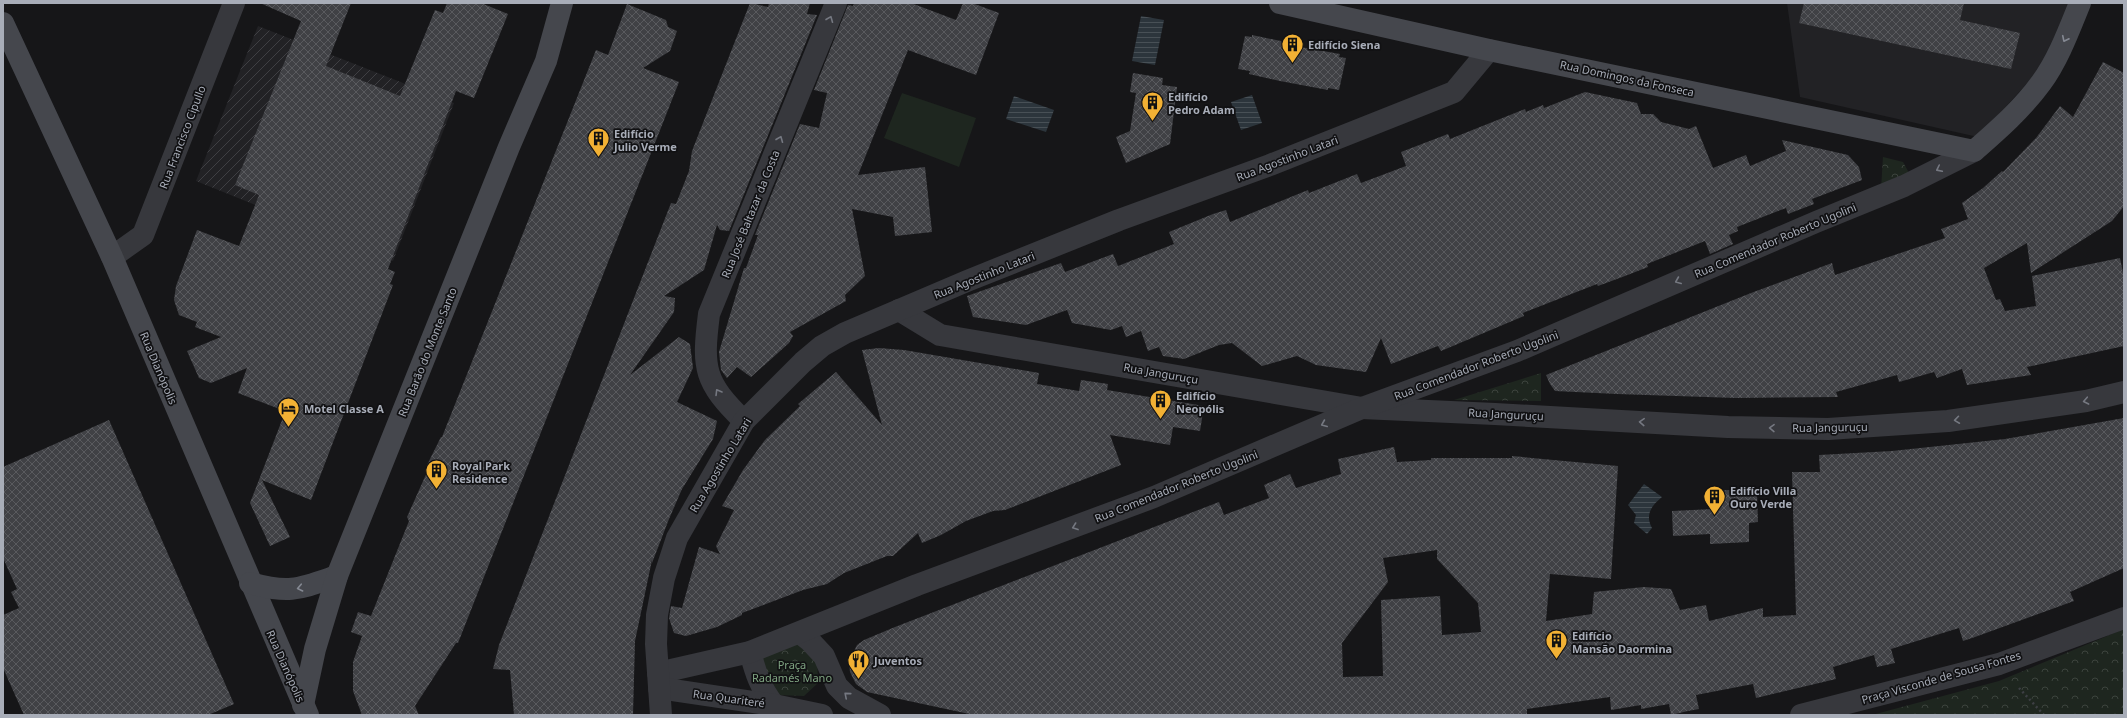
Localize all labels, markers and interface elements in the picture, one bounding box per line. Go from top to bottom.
one-way arrow [825,15,833,22]
building icon: Edifício Siena [1279,31,1305,64]
one-way arrow [2062,35,2070,42]
place label: Edifício Siena [1308,37,1380,52]
street label: Rua Domingos da Fonseca [1559,56,1695,100]
street label: Rua Francisco Cipullo [155,83,209,191]
building icon: Edifício Pedro Adam [1139,89,1165,122]
place label: Edifício Pedro Adam [1168,89,1235,117]
building icon: Edifício Julio Verme [585,126,611,159]
place label: Edifício Julio Verme [613,126,677,154]
street label: Rua Agostinho Latari [1234,132,1340,184]
one-way arrow [776,136,784,143]
street label: Rua José Baltazar da Costa [717,148,783,280]
one-way arrow [1936,164,1943,172]
street label: Rua Comendador Roberto Ugolini [1692,199,1858,281]
street label: Rua Agostinho Latari [931,248,1037,302]
one-way arrow [1675,276,1683,284]
street label: Rua Barão do Monte Santo [394,285,460,419]
street label: Rua Comendador Roberto Ugolini [1392,327,1560,403]
street label: Rua Dianópolis [137,329,181,407]
street label: Rua Janguruçu [1122,359,1200,387]
building icon: Edifício Neopólis [1148,388,1174,421]
place label: Edifício Neopólis [1176,388,1225,416]
one-way arrow [715,389,723,396]
hotel icon: Motel Classe A [275,395,301,428]
one-way arrow [2083,396,2089,404]
place label: Motel Classe A [304,401,384,416]
street label: Rua Janguruçu [1468,405,1544,423]
street label: Rua Agostinho Latari [686,415,754,515]
one-way arrow [1954,415,1960,424]
one-way arrow [1639,417,1645,426]
one-way arrow [1321,419,1329,427]
street label: Rua Janguruçu [1792,419,1868,435]
one-way arrow [1769,424,1775,432]
street label: Rua Comendador Roberto Ugolini [1092,446,1260,526]
building icon: Royal Park Residence [424,458,450,491]
place label: Royal Park Residence [452,458,510,486]
building icon: Edifício Villa Ouro Verde [1702,483,1728,516]
place label: Edifício Villa Ouro Verde [1730,483,1796,511]
one-way arrow [1071,522,1078,530]
one-way arrow [297,583,303,591]
street label: Rua Dianópolis [263,628,309,704]
building icon: Edifício Mansão Daormina [1544,628,1570,661]
place label: Edifício Mansão Daormina [1572,628,1672,656]
restaurant icon: Juventos [845,647,871,680]
street label: Praça Visconde de Sousa Fontes [1860,647,2022,707]
place label: Juventos [873,653,922,668]
park label: Praça Radamés Mano [752,657,832,685]
street label: Rua Quariteré [692,686,766,710]
one-way arrow [844,693,852,700]

